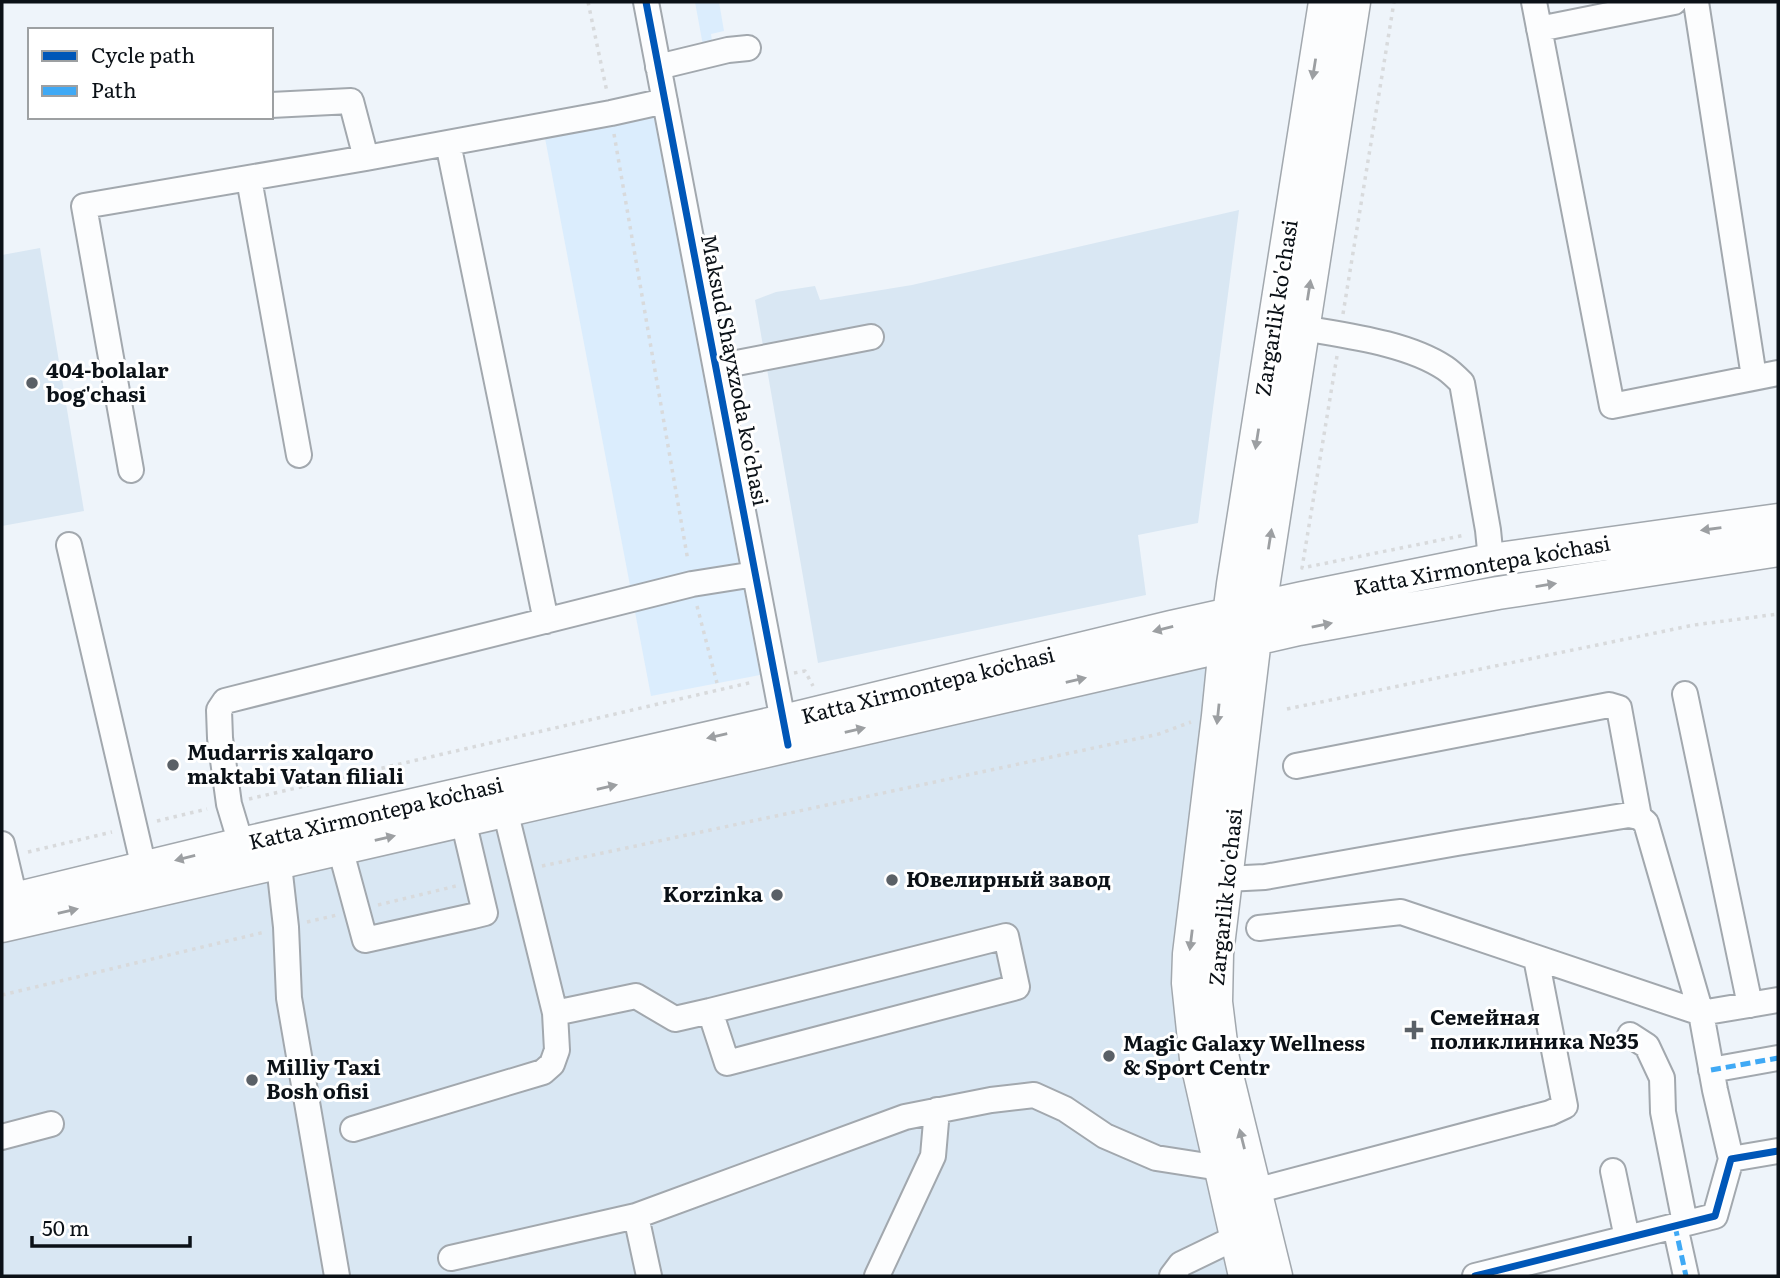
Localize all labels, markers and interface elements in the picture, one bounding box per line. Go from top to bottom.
legend [28,28,273,119]
text: Cycle path [91,38,195,69]
one-way arrow [1308,58,1319,80]
text: Path [91,73,137,104]
street label: Zargarlik ko'chasi [1245,217,1304,398]
street label: Maksud Shayxzoda ko'chasi [695,231,778,508]
one-way arrow [1304,279,1315,301]
place label: 404-bolalar bog'chasi [46,353,169,408]
marker: 404-bolalar bog'chasi [24,375,40,391]
one-way arrow [1251,428,1262,450]
one-way arrow [1700,524,1722,535]
street label: Katta Xirmontepa koʻchasi [1351,526,1612,601]
one-way arrow [1265,528,1276,550]
one-way arrow [1535,580,1557,591]
one-way arrow [1311,619,1333,630]
one-way arrow [1152,624,1174,635]
street label: Katta Xirmontepa koʻchasi [797,637,1057,730]
one-way arrow [1065,674,1087,685]
one-way arrow [1213,703,1224,725]
one-way arrow [844,725,866,736]
one-way arrow [706,731,728,742]
place label: Mudarris xalqaro maktabi Vatan filiali [187,735,404,790]
marker: Mudarris xalqaro maktabi Vatan filiali [165,757,181,773]
street label: Katta Xirmontepa koʻchasi [245,767,506,856]
one-way arrow [596,781,618,792]
street label: Zargarlik ko'chasi [1199,806,1248,987]
one-way arrow [374,832,396,843]
one-way arrow [173,853,195,864]
place label: Ювелирный завод [906,862,1111,893]
marker: Ювелирный завод [884,872,900,888]
place label: Korzinka [663,877,764,908]
marker: Korzinka [769,887,785,903]
one-way arrow [57,905,79,916]
one-way arrow [1186,929,1197,951]
place label: Семейная поликлиника №35 [1430,1000,1639,1055]
marker: Семейная поликлиника №35 [1404,1020,1424,1040]
place label: Magic Galaxy Wellness & Sport Centr [1123,1026,1365,1081]
marker: Magic Galaxy Wellness & Sport Centr [1101,1048,1117,1064]
place label: Milliy Taxi Bosh ofisi [266,1050,381,1105]
marker: Milliy Taxi Bosh ofisi [244,1072,260,1088]
one-way arrow [1236,1127,1247,1149]
scale bar [32,1204,189,1248]
text: 50 m [42,1211,89,1242]

